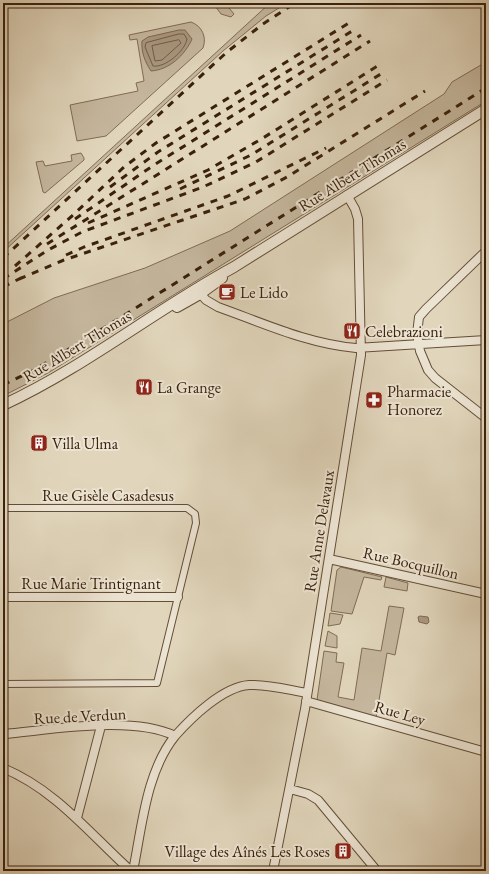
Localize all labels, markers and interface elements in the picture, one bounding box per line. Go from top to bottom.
street label: Rue Albert Thomas [294,133,410,217]
cafe icon: Le Lido [217,282,237,302]
place label: Le Lido [240,282,288,303]
street label: Rue Albert Thomas [19,305,135,387]
restaurant icon: Celebrazioni [342,321,362,341]
place label: Celebrazioni [365,321,443,342]
restaurant icon: La Grange [134,377,154,397]
place label: La Grange [157,377,221,398]
place label: Pharmacie Honorez [387,381,451,420]
pharmacy icon: Pharmacie Honorez [364,390,384,410]
building icon: Villa Ulma [29,433,49,453]
place label: Villa Ulma [52,433,119,454]
street label: Rue Anne Delavaux [299,468,339,594]
street label: Rue Gisèle Casadesus [42,485,174,506]
street label: Rue Bocquillon [361,542,461,584]
street label: Rue Marie Trintignant [21,573,161,594]
street label: Rue Ley [372,696,429,731]
street label: Rue de Verdun [33,703,127,729]
place label: Village des Aînés Les Roses [165,841,330,862]
building icon: Village des Aînés Les Roses [333,841,353,861]

